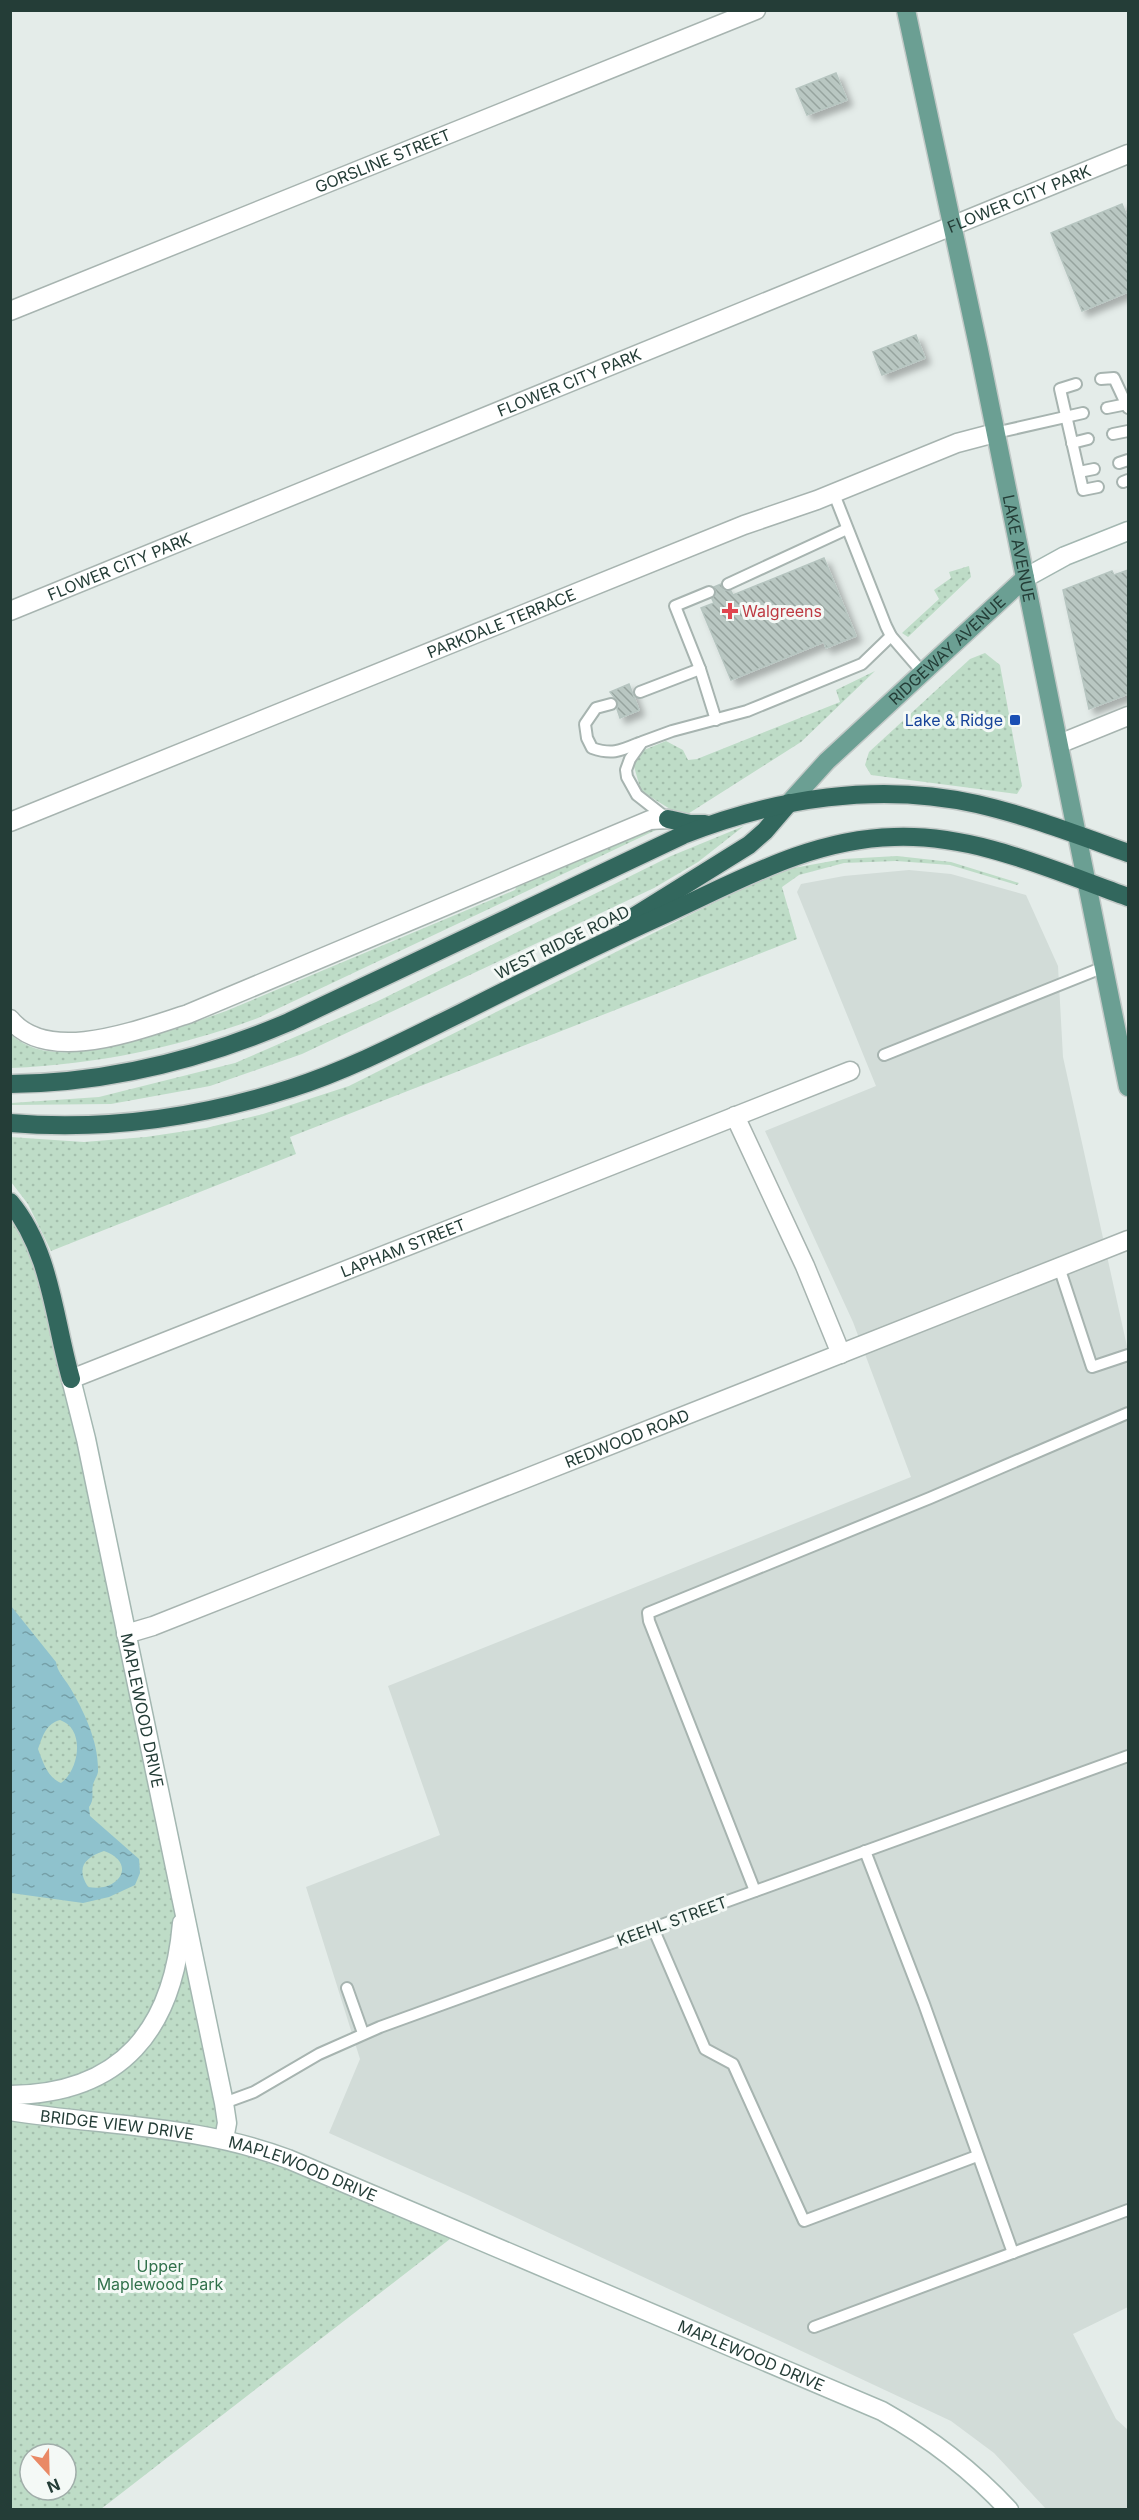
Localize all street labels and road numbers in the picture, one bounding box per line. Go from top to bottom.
street label: GORSLINE STREET [312,124,454,197]
street label: FLOWER CITY PARK [944,160,1094,237]
street label: FLOWER CITY PARK [494,344,644,421]
street label: LAKE AVENUE [998,493,1040,604]
street label: FLOWER CITY PARK [44,528,194,605]
street label: PARKDALE TERRACE [424,584,579,662]
street label: RIDGEWAY AVENUE [884,591,1010,709]
street label: WEST RIDGE ROAD [491,901,633,983]
street label: LAPHAM STREET [338,1214,468,1281]
street label: REDWOOD ROAD [562,1405,692,1472]
street label: MAPLEWOOD DRIVE [117,1631,168,1789]
street label: KEEHL STREET [614,1892,730,1950]
street label: BRIDGE VIEW DRIVE [39,2105,196,2144]
street label: MAPLEWOOD DRIVE [227,2132,380,2206]
street label: MAPLEWOOD DRIVE [675,2316,828,2395]

